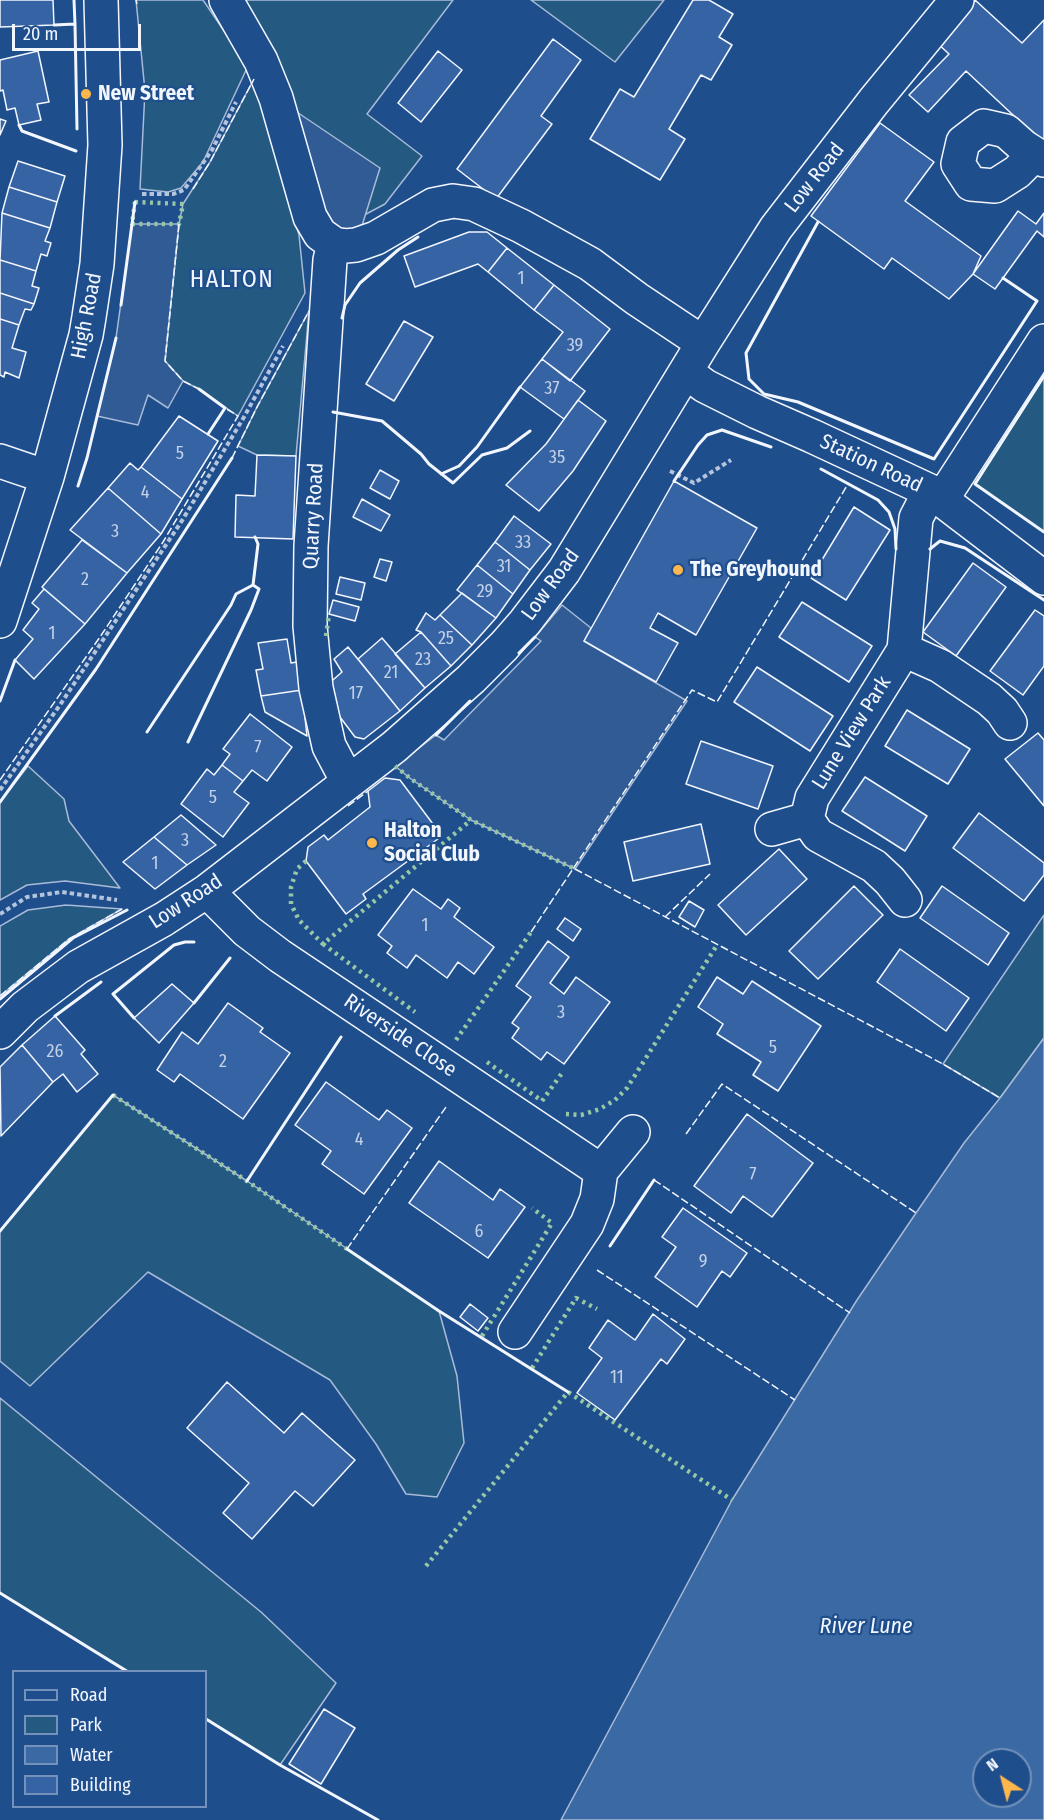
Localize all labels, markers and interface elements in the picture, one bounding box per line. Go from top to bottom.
scale bar [15,12,144,50]
text: 20 m [23,23,58,45]
place label: New Street [98,81,194,107]
marker: New Street [79,87,93,101]
street label: Low Road [780,138,850,218]
district label: HALTON [190,266,274,294]
house number: 1 [517,268,525,290]
street label: High Road [66,271,108,361]
house number: 39 [567,335,583,357]
house number: 37 [544,378,560,400]
street label: Station Road [816,429,926,499]
house number: 5 [176,443,184,465]
house number: 35 [549,447,565,469]
street label: Quarry Road [299,462,329,570]
house number: 4 [141,482,149,504]
house number: 3 [111,521,119,543]
house number: 33 [515,532,531,554]
street label: Low Road [517,544,585,626]
house number: 31 [497,556,511,578]
place label: The Greyhound [690,557,822,583]
marker: The Greyhound [671,563,685,577]
house number: 2 [81,569,89,591]
house number: 29 [477,581,493,603]
house number: 1 [48,623,56,645]
house number: 25 [438,628,454,650]
house number: 23 [415,649,431,671]
house number: 21 [384,662,398,684]
street label: Lune View Park [807,672,897,794]
house number: 17 [349,683,363,705]
house number: 7 [254,737,262,759]
house number: 5 [209,787,217,809]
place label: Halton Social Club [384,818,480,868]
house number: 3 [181,830,189,852]
marker: Halton Social Club [365,836,379,850]
house number: 1 [151,853,159,875]
street label: Low Road [145,869,227,935]
house number: 1 [421,915,429,937]
street label: Riverside Close [339,989,461,1083]
house number: 3 [557,1002,565,1024]
house number: 5 [769,1037,777,1059]
house number: 26 [47,1041,63,1063]
house number: 2 [219,1051,227,1073]
house number: 4 [355,1129,363,1151]
house number: 7 [749,1164,757,1186]
house number: 6 [475,1221,483,1243]
house number: 9 [699,1251,707,1273]
house number: 11 [610,1367,624,1389]
water label: River Lune [820,1614,912,1640]
legend [12,1670,207,1808]
text: Road [70,1684,107,1706]
text: Park [70,1714,102,1736]
text: Water [70,1744,113,1766]
north arrow [972,1748,1032,1808]
text: N [983,1754,1002,1775]
text: Building [70,1774,131,1796]

